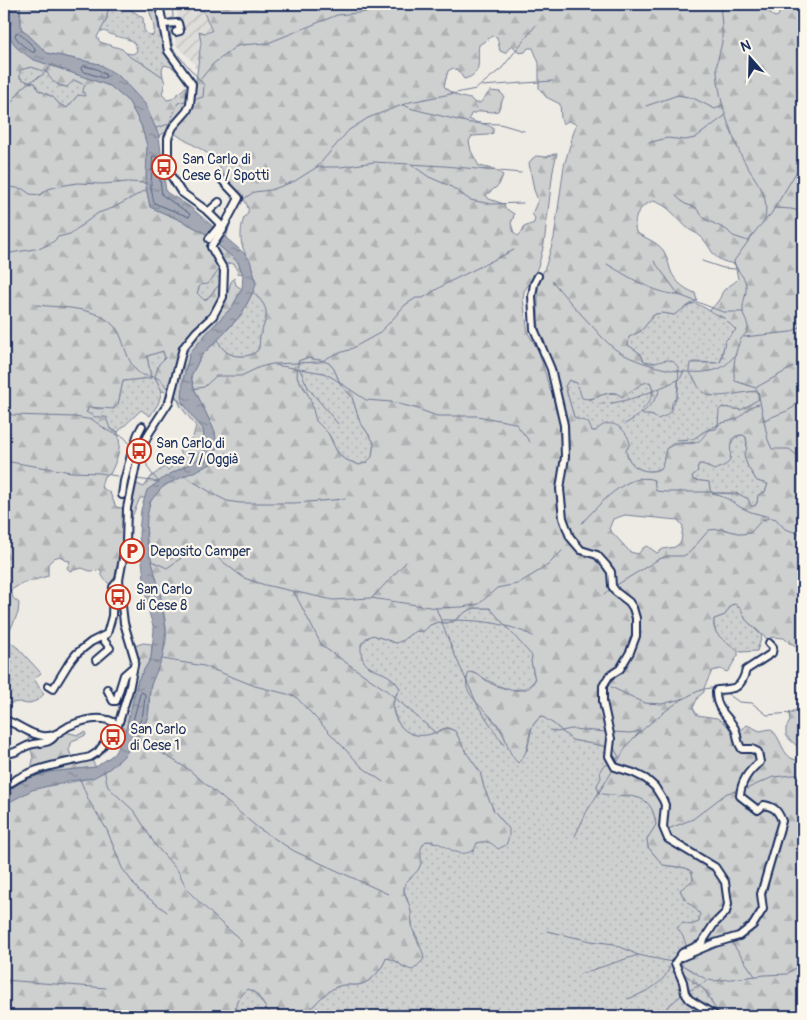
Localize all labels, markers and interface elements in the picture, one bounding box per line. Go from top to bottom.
north arrow [724,32,774,82]
text: N [738,37,753,56]
place label: San Carlo di Cese 6 / Spotti [182,151,270,184]
bus stop icon: San Carlo di Cese 6 / Spotti [151,154,177,180]
place label: San Carlo di Cese 7 / Oggià [156,435,238,468]
bus stop icon: San Carlo di Cese 7 / Oggià [126,438,152,464]
parking icon: Deposito Camper [119,538,145,564]
place label: Deposito Camper [150,543,251,560]
place label: San Carlo di Cese 8 [136,581,193,614]
bus stop icon: San Carlo di Cese 8 [105,584,131,610]
place label: San Carlo di Cese 1 [130,721,187,754]
bus stop icon: San Carlo di Cese 1 [100,724,126,750]

